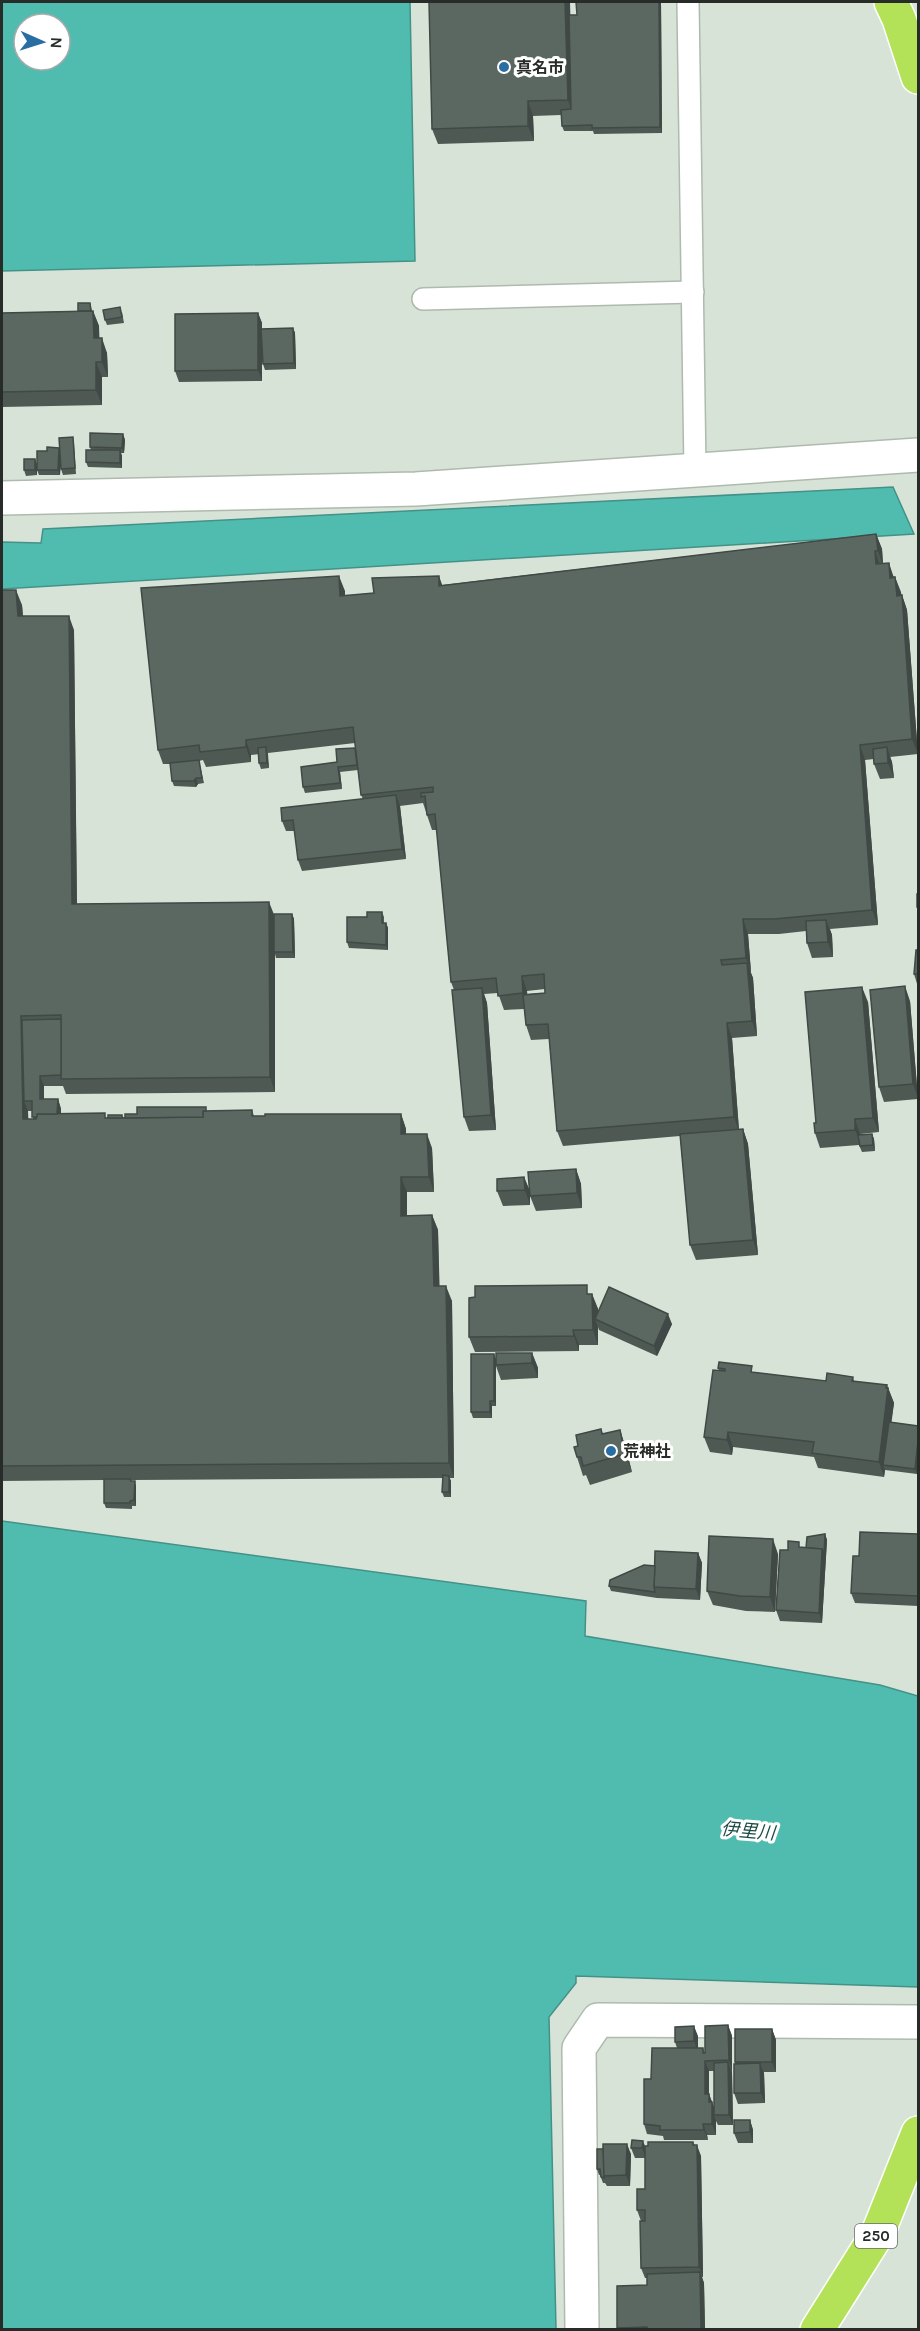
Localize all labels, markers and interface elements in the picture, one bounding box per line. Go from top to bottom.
north arrow [12,12,72,72]
text: N [47,37,66,49]
place label: 真名市 [516,58,564,77]
marker: 真名市 [497,60,511,74]
place label: 荒神社 [623,1442,671,1461]
marker: 荒神社 [604,1444,618,1458]
water label: 伊里川 [720,1818,778,1844]
road number: 250 [855,2224,897,2248]

